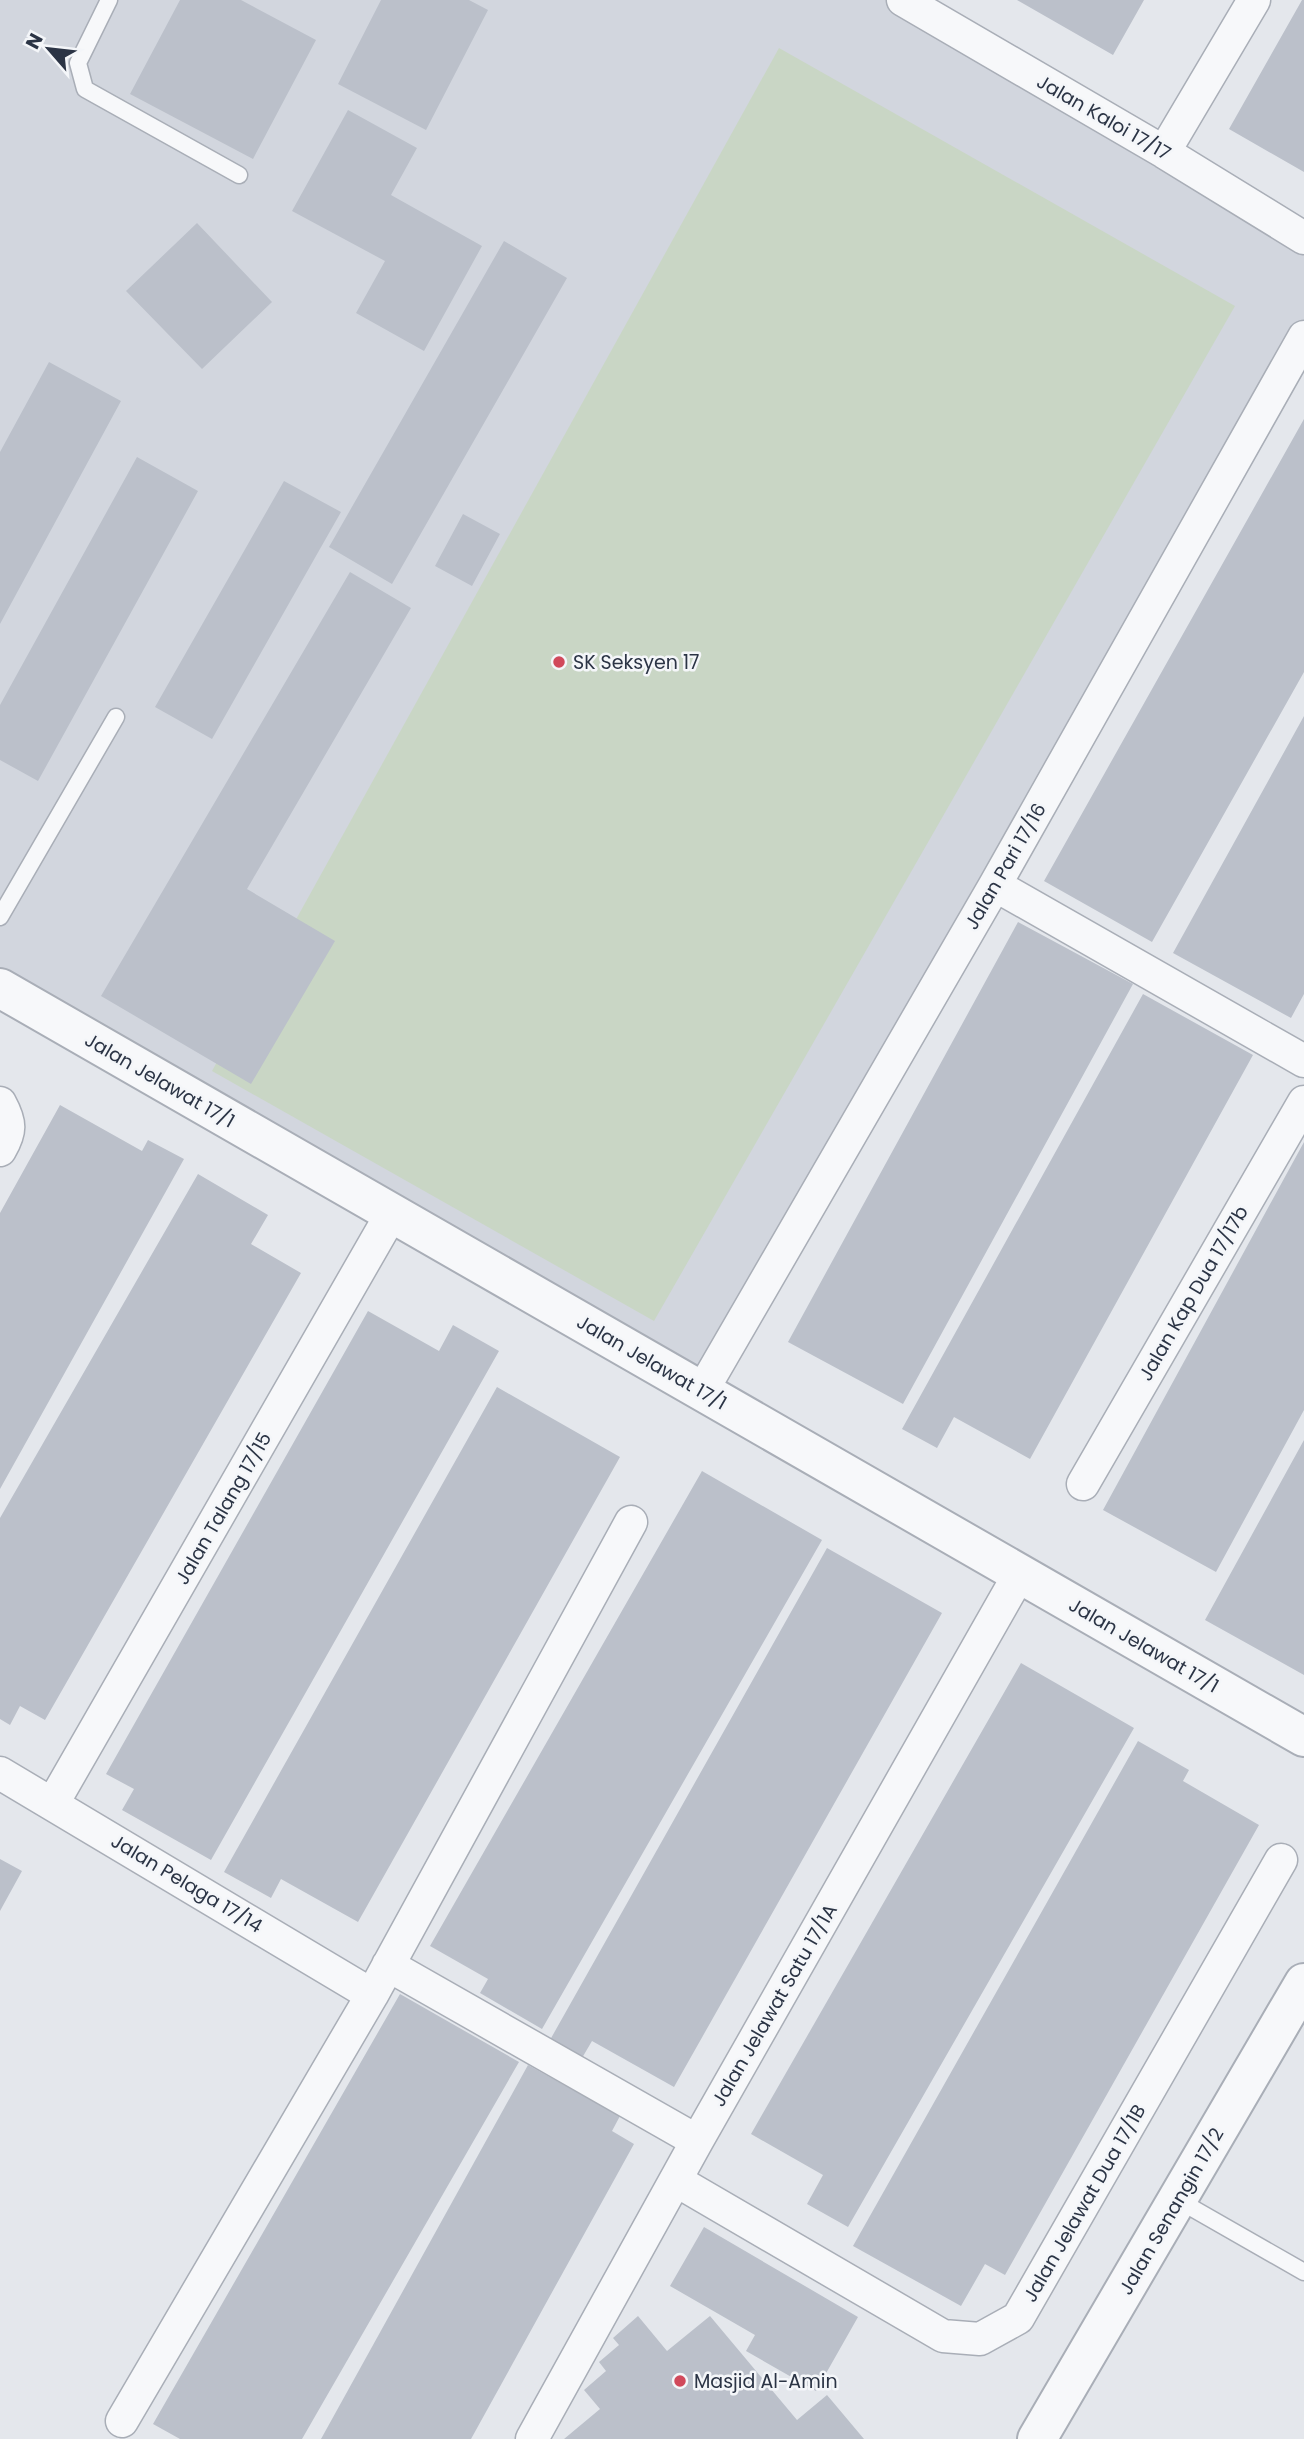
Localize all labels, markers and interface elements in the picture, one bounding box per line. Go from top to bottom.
north arrow [14,14,84,84]
text: N [19,29,50,54]
street label: Jalan Kaloi 17/17 [1032,68,1176,167]
place label: SK Seksyen 17 [573,649,699,676]
marker: SK Seksyen 17 [551,654,567,670]
street label: Jalan Pari 17/16 [958,798,1053,934]
street label: Jalan Jelawat 17/1 [80,1026,240,1134]
street label: Jalan Kap Dua 17/17b [1132,1201,1255,1386]
street label: Jalan Jelawat 17/1 [572,1308,732,1416]
street label: Jalan Talang 17/15 [169,1427,278,1589]
street label: Jalan Jelawat 17/1 [1064,1591,1224,1699]
street label: Jalan Pelaga 17/14 [106,1827,268,1939]
street label: Jalan Jelawat Satu 17/1A [705,1899,844,2112]
street label: Jalan Jelawat Dua 17/1B [1017,2099,1152,2307]
street label: Jalan Senangin 17/2 [1113,2123,1230,2300]
place label: Masjid Al-Amin [694,2368,838,2395]
marker: Masjid Al-Amin [672,2373,688,2389]

